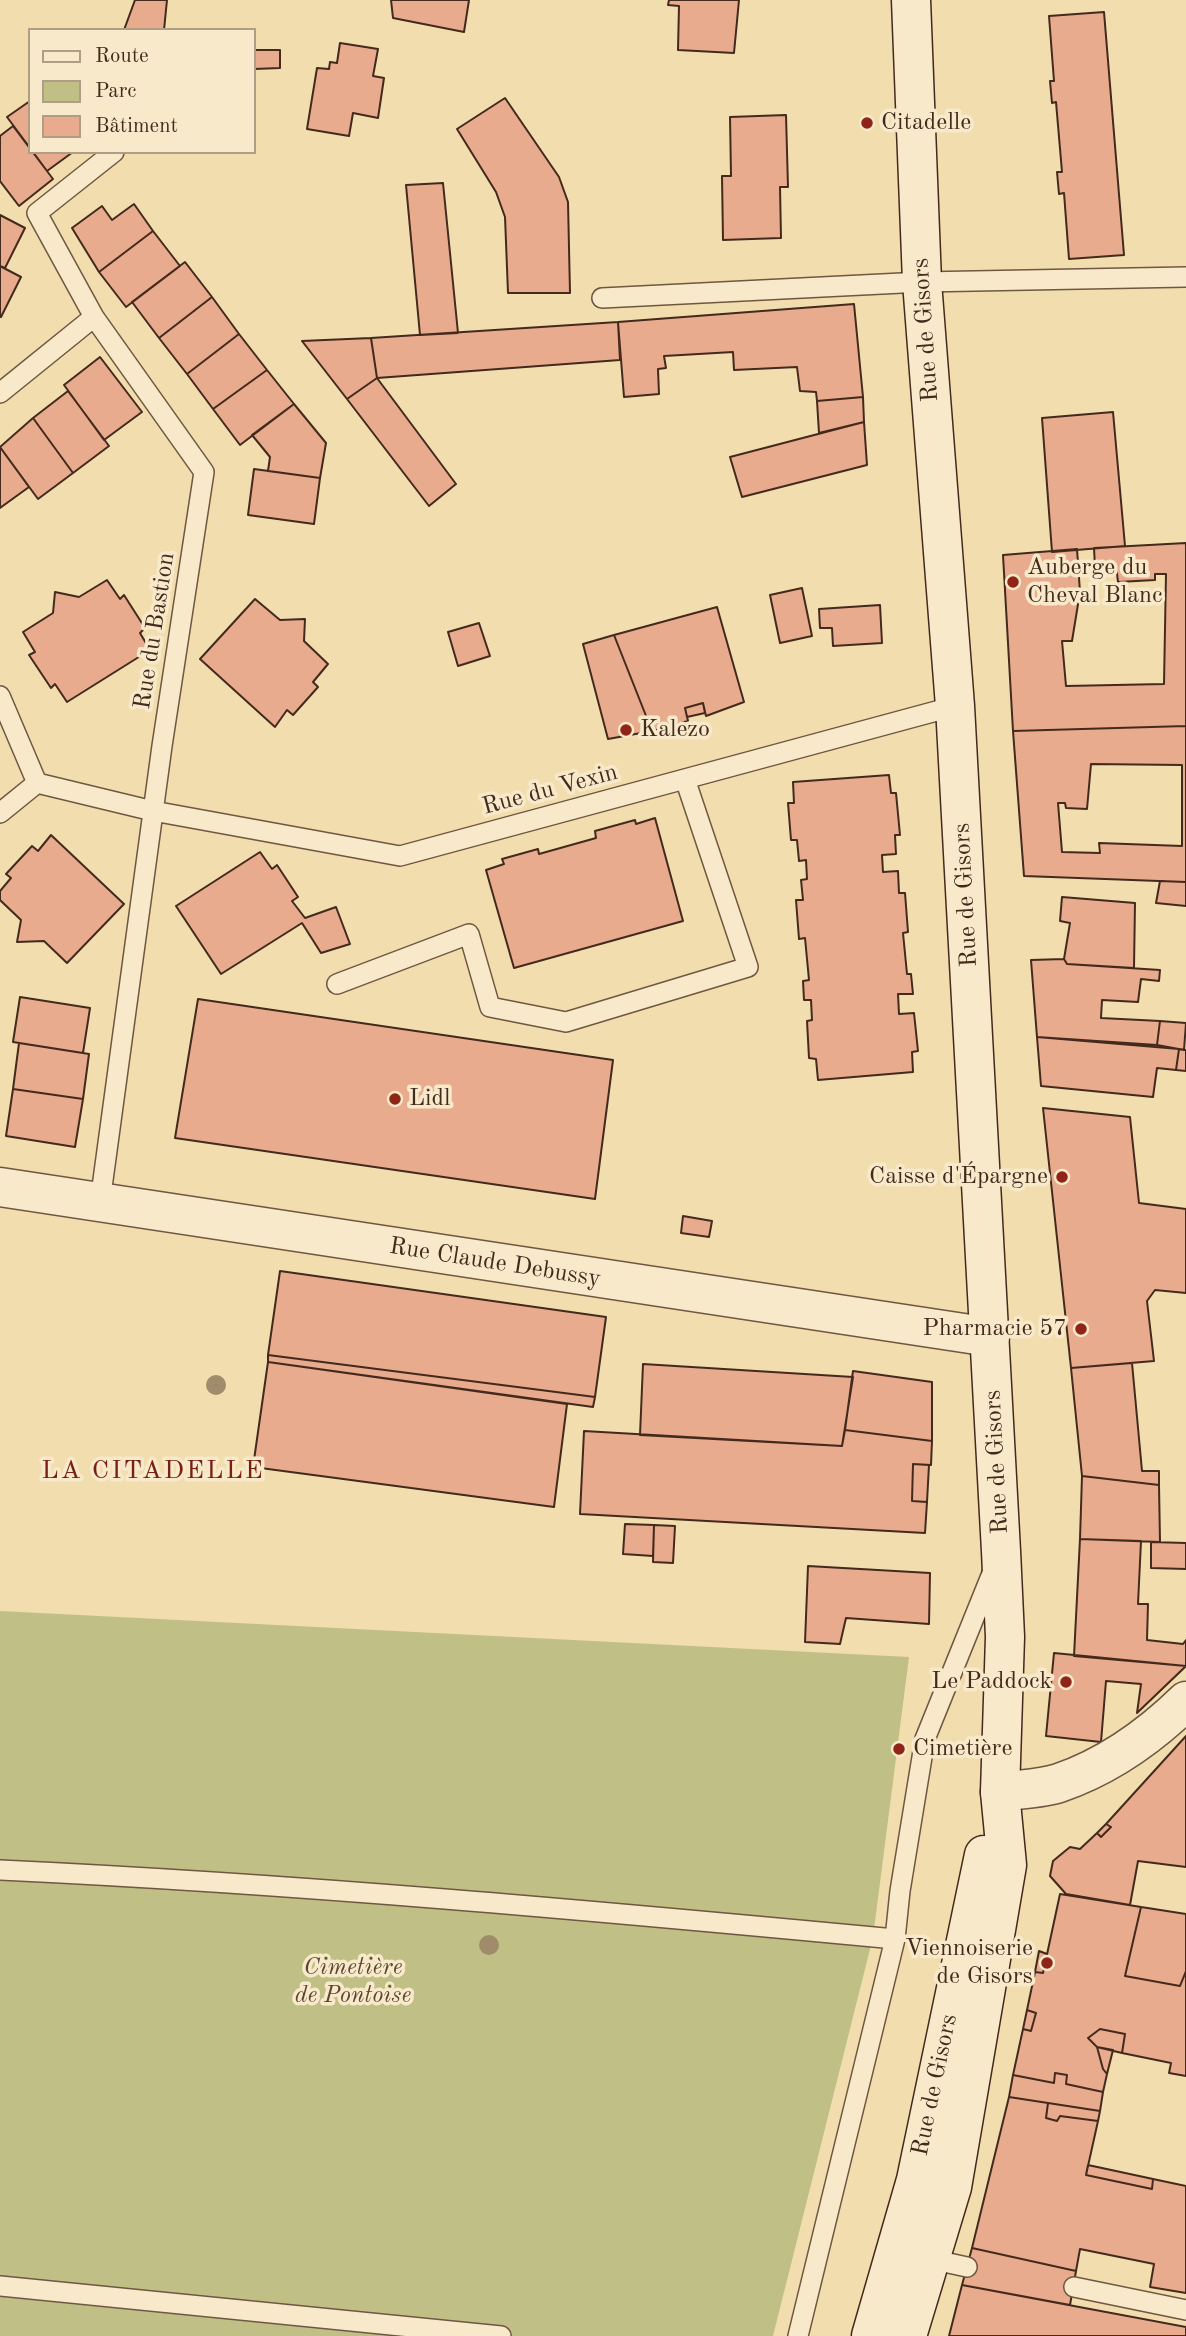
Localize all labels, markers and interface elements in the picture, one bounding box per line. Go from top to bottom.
legend [28,28,256,154]
text: Route [95,46,149,67]
text: Parc [95,81,137,102]
place label: Citadelle [881,109,971,137]
marker: Citadelle [859,115,875,131]
text: Bâtiment [95,116,178,137]
street label: Rue de Gisors [907,257,945,403]
street label: Rue du Bastion [128,551,182,711]
place label: Auberge du Cheval Blanc [1027,554,1163,610]
marker: Auberge du Cheval Blanc [1005,574,1021,590]
place label: Kalezo [640,716,710,744]
marker: Kalezo [618,722,634,738]
street label: Rue du Vexin [479,758,621,822]
street label: Rue de Gisors [948,822,984,968]
place label: Lidl [409,1085,451,1113]
marker: Lidl [387,1091,403,1107]
place label: Caisse d'Épargne [869,1163,1048,1191]
marker: Caisse d'Épargne [1054,1169,1070,1185]
street label: Rue Claude Debussy [387,1232,603,1294]
place label: Pharmacie 57 [922,1315,1067,1343]
marker: Pharmacie 57 [1073,1321,1089,1337]
street label: Rue de Gisors [979,1389,1015,1535]
district label: LA CITADELLE [43,1455,263,1487]
place label: Le Paddock [931,1668,1052,1696]
marker: Le Paddock [1058,1674,1074,1690]
place label: Cimetière [913,1735,1012,1763]
marker: Cimetière [891,1741,907,1757]
place label: Viennoiserie de Gisors [905,1935,1033,1991]
park label: Cimetière de Pontoise [295,1954,411,2010]
marker: Viennoiserie de Gisors [1039,1955,1055,1971]
street label: Rue de Gisors [906,2011,964,2159]

